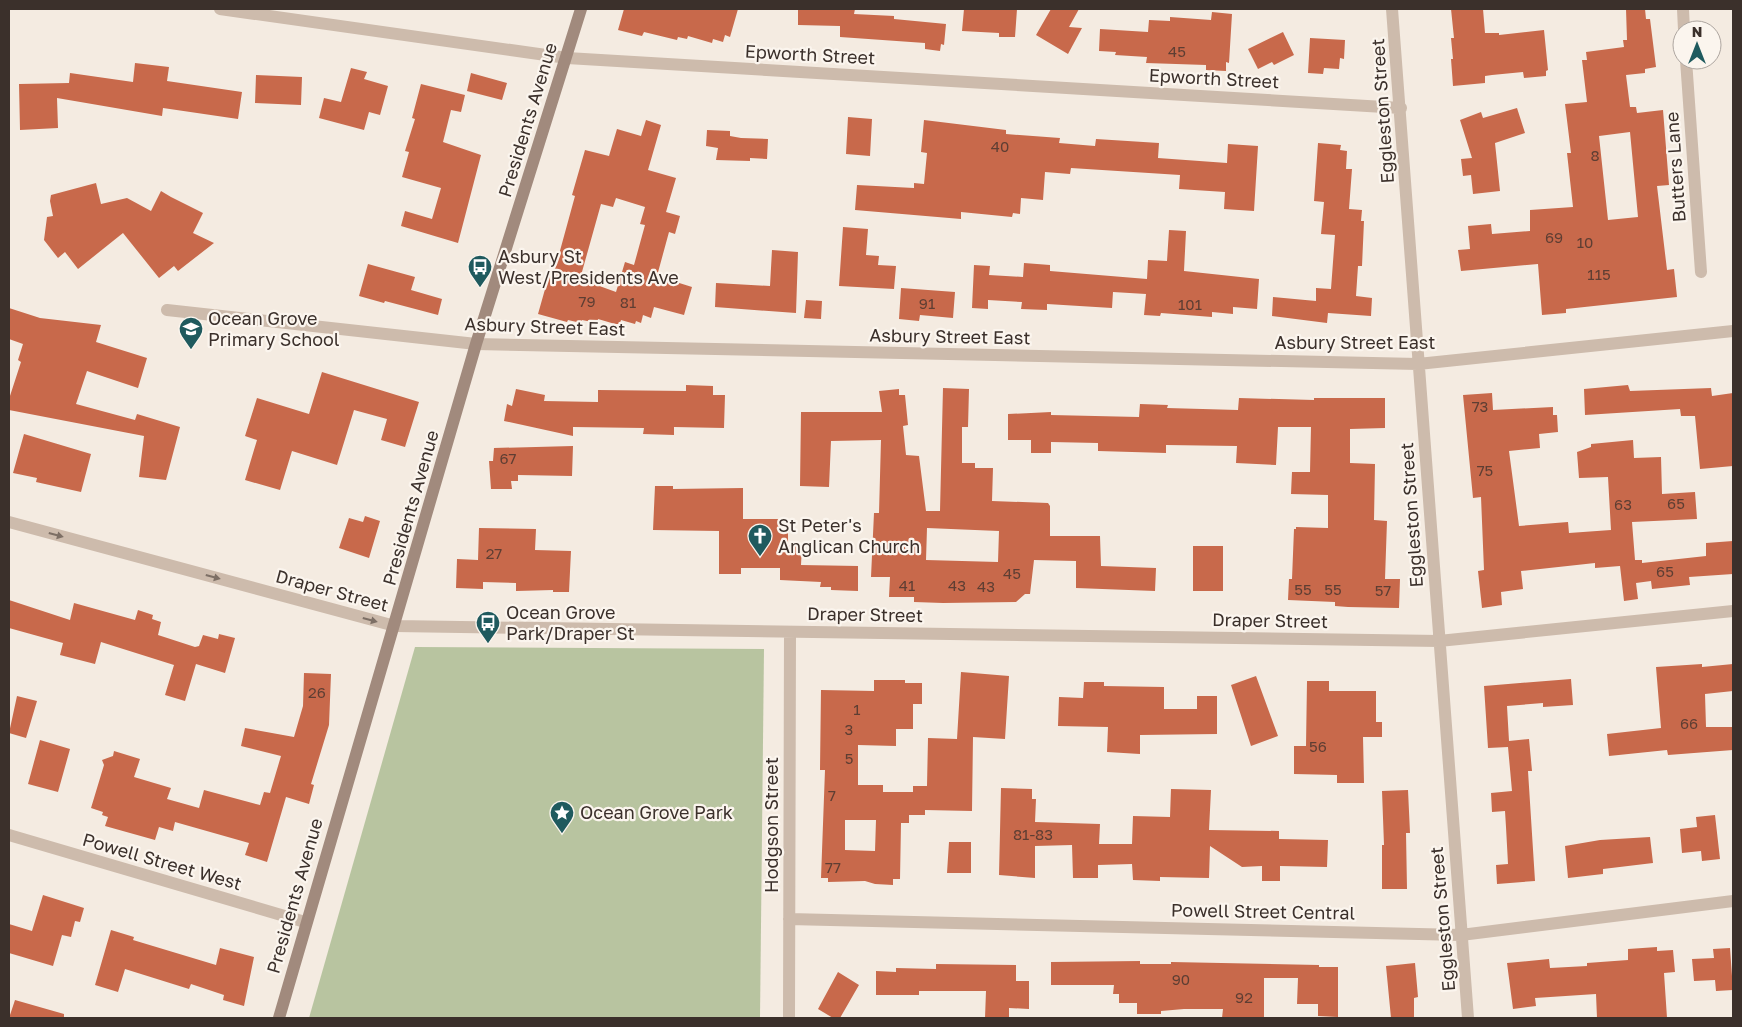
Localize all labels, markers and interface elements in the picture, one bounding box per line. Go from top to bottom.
north arrow [1672,20,1722,70]
text: N [1692,23,1702,40]
street label: Eggleston Street [1366,38,1398,184]
street label: Presidents Avenue [493,40,561,200]
street label: Epworth Street [744,40,876,68]
house number: 45 [1168,42,1186,60]
street label: Epworth Street [1148,64,1280,92]
street label: Butters Lane [1660,111,1690,223]
house number: 40 [991,137,1009,155]
house number: 8 [1590,146,1600,164]
house number: 69 [1545,228,1563,246]
house number: 10 [1577,233,1593,251]
place label: Asbury St West/Presidents Ave [498,245,679,288]
bus stop icon: Asbury St West/Presidents Ave [467,254,493,288]
house number: 115 [1587,265,1611,283]
house number: 79 [578,292,596,310]
house number: 81 [620,293,636,311]
house number: 91 [919,294,935,312]
house number: 101 [1178,295,1202,313]
place label: Ocean Grove Primary School [208,307,340,350]
street label: Asbury Street East [464,312,626,340]
school or university icon: Ocean Grove Primary School [178,316,204,350]
street label: Asbury Street East [869,324,1031,348]
street label: Asbury Street East [1274,331,1436,353]
house number: 73 [1472,397,1488,415]
street label: Presidents Avenue [377,427,443,588]
street label: Eggleston Street [1395,442,1427,588]
house number: 67 [499,449,517,467]
house number: 75 [1477,461,1493,479]
house number: 65 [1667,494,1685,512]
house number: 63 [1614,495,1632,513]
place label: St Peter's Anglican Church [778,514,920,557]
church icon: St Peter's Anglican Church [747,523,773,557]
one-way arrow [48,531,63,539]
house number: 27 [486,544,502,562]
house number: 65 [1656,562,1674,580]
street label: Draper Street [273,564,391,616]
house number: 45 [1003,564,1021,582]
one-way arrow [205,574,220,582]
house number: 41 [899,576,915,594]
house number: 43 [948,576,966,594]
house number: 43 [977,577,995,595]
house number: 55 [1294,580,1312,598]
house number: 55 [1324,580,1342,598]
house number: 57 [1375,581,1391,599]
place label: Ocean Grove Park/Draper St [506,601,635,644]
street label: Draper Street [807,602,923,626]
street label: Draper Street [1212,608,1328,632]
bus stop icon: Ocean Grove Park/Draper St [475,610,501,644]
one-way arrow [362,616,377,624]
house number: 26 [308,683,326,701]
house number: 1 [853,700,861,718]
house number: 66 [1680,714,1698,732]
house number: 3 [845,720,853,738]
house number: 56 [1309,737,1327,755]
house number: 5 [845,749,853,767]
street label: Hodgson Street [760,757,782,893]
house number: 7 [828,786,836,804]
place icon: Ocean Grove Park [549,800,575,834]
place label: Ocean Grove Park [580,801,733,823]
street label: Presidents Avenue [261,815,327,976]
house number: 81-83 [1013,825,1053,843]
street label: Powell Street West [80,828,244,894]
street label: Eggleston Street [1425,846,1459,992]
house number: 77 [825,858,841,876]
street label: Powell Street Central [1171,898,1356,924]
house number: 90 [1172,970,1190,988]
house number: 92 [1235,988,1253,1006]

